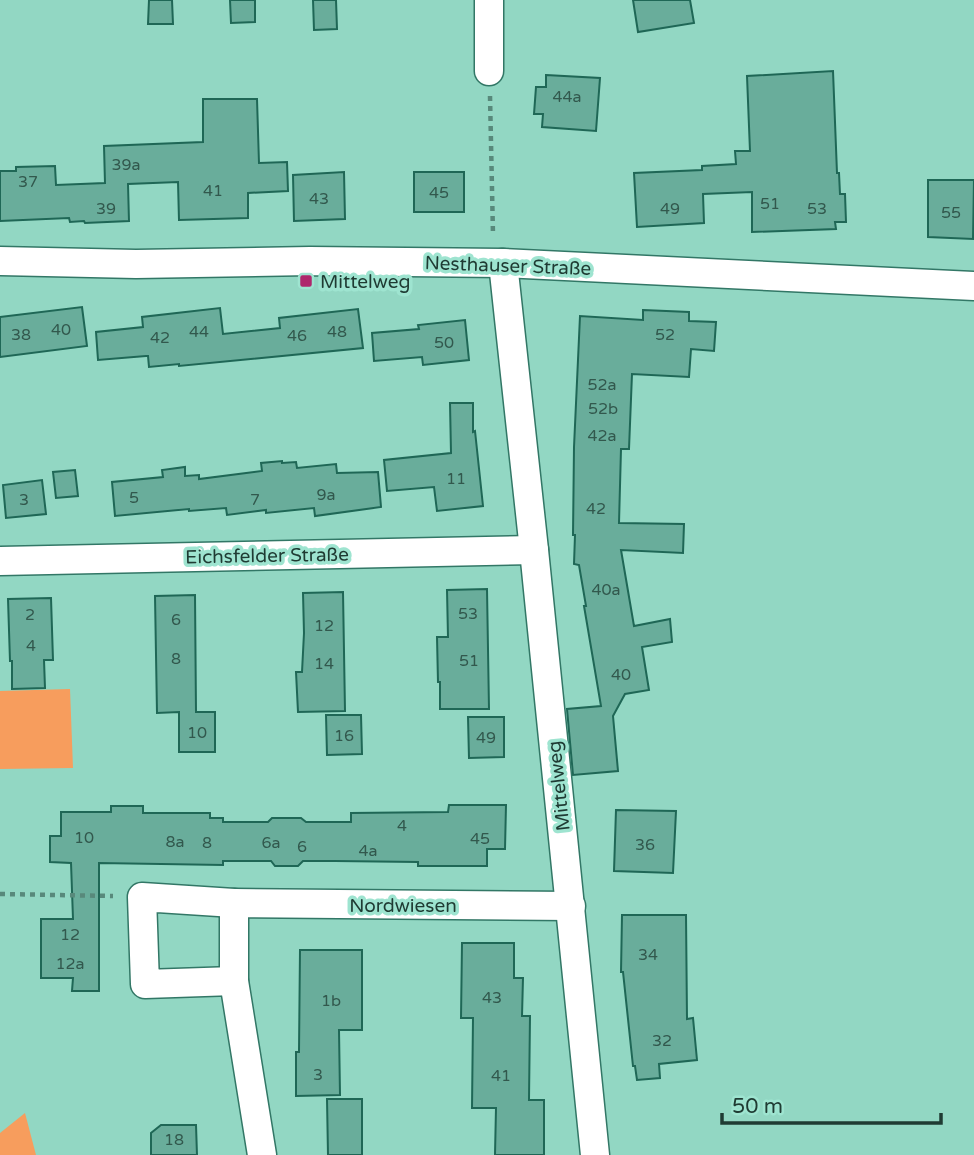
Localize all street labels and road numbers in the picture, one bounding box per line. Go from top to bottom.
street label: Nesthauser Straße [424,252,592,280]
street label: Eichsfelder Straße [185,544,349,568]
street label: Mittelweg [543,740,575,832]
street label: Nordwiesen [349,895,457,917]

